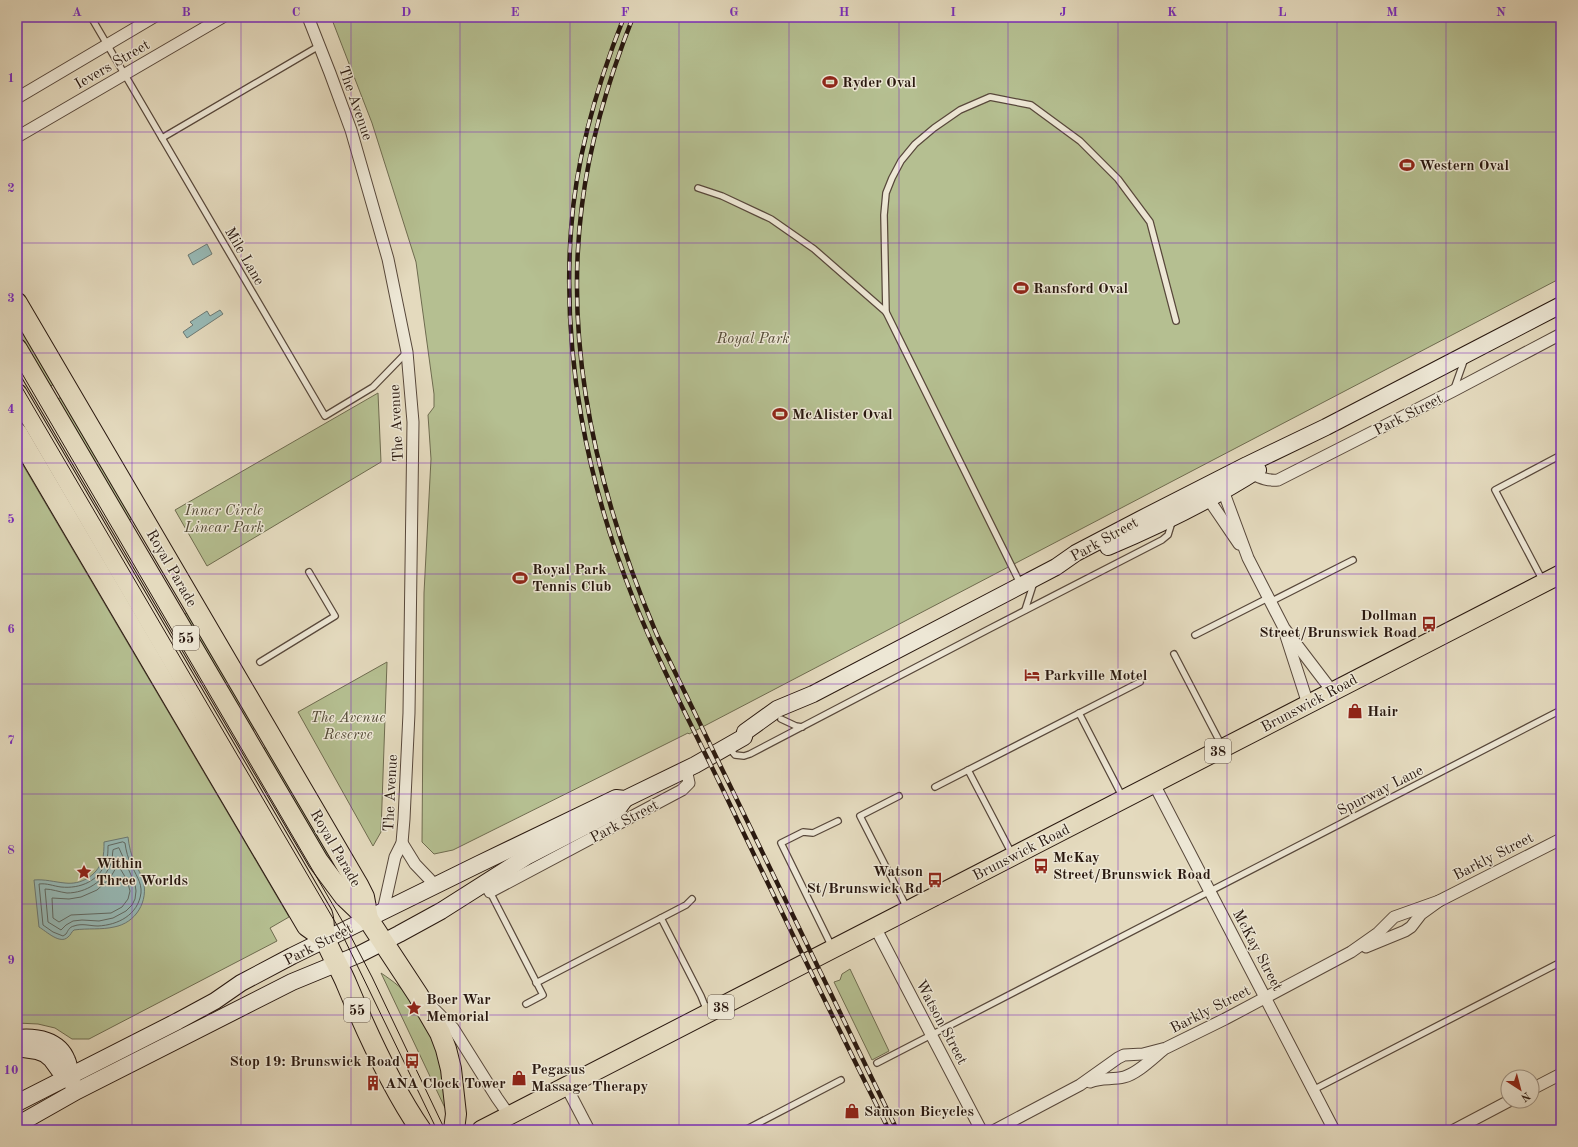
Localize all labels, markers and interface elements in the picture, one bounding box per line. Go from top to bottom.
text: A [72,6,82,19]
text: B [181,6,191,19]
text: C [292,6,300,19]
text: D [401,6,411,19]
text: E [511,6,520,19]
text: F [621,6,630,19]
text: G [729,6,739,19]
text: H [839,6,850,19]
text: I [950,6,956,19]
text: J [1059,6,1067,19]
text: K [1167,6,1177,19]
text: L [1278,6,1287,19]
text: M [1386,6,1398,19]
text: N [1496,6,1506,19]
street label: Ievers Street [73,38,153,93]
street label: The Avenue [335,64,374,143]
text: 1 [7,72,15,85]
sports icon: Ryder Oval [821,73,839,91]
place label: Ryder Oval [842,76,917,91]
sports icon: Western Oval [1398,156,1416,174]
place label: Western Oval [1419,159,1509,174]
text: 2 [7,182,15,195]
street label: Mile Lane [221,225,266,288]
sports icon: Ransford Oval [1012,279,1030,297]
place label: Ransford Oval [1033,282,1129,297]
text: 3 [7,292,15,305]
park label: Royal Park [716,332,790,347]
street label: The Avenue [388,384,407,462]
street label: Park Street [1372,392,1445,439]
text: 4 [7,403,15,416]
sports icon: McAlister Oval [771,405,789,423]
place label: McAlister Oval [792,408,893,423]
park label: Inner Circle Linear Park [183,504,264,536]
text: 5 [7,513,15,526]
street label: Park Street [1068,516,1141,565]
street label: Royal Parade [143,528,199,610]
place label: Royal Park Tennis Club [532,563,611,595]
sports icon: Royal Park Tennis Club [511,569,529,587]
place label: Dollman Street/Brunswick Road [1259,609,1417,641]
bus stop icon: Dollman Street/Brunswick Road [1420,615,1438,633]
text: 6 [7,623,15,636]
road number: 55 [173,626,199,650]
hotel icon: Parkville Motel [1023,666,1041,684]
place label: Parkville Motel [1044,669,1148,684]
street label: Brunswick Road [1259,673,1361,736]
shop icon: Hair [1346,702,1364,720]
place label: Hair [1367,705,1398,720]
park label: The Avenue Reserve [311,711,385,743]
text: 7 [7,734,15,747]
road number: 38 [1205,739,1231,763]
street label: The Avenue [382,754,401,832]
street label: Spurway Lane [1335,763,1426,819]
street label: Park Street [588,798,661,847]
street label: Royal Parade [307,808,363,890]
street label: Brunswick Road [971,822,1073,884]
street label: Barkly Street [1451,831,1536,884]
text: 8 [7,844,15,857]
place label: McKay Street/Brunswick Road [1053,851,1211,883]
place label: Within Three Worlds [96,857,188,889]
bus stop icon: McKay Street/Brunswick Road [1032,857,1050,875]
place icon: Within Three Worlds [75,863,93,881]
place label: Watson St/Brunswick Rd [807,865,923,897]
bus stop icon: Watson St/Brunswick Rd [926,871,944,889]
street label: McKay Street [1229,908,1284,994]
street label: Park Street [282,922,355,969]
text: 9 [7,954,15,967]
street label: Watson Street [912,978,969,1067]
street label: Barkly Street [1168,984,1253,1037]
place label: Boer War Memorial [426,993,491,1025]
road number: 38 [708,995,734,1019]
road number: 55 [344,998,370,1022]
place icon: Boer War Memorial [405,999,423,1017]
bus stop icon: Stop 19: Brunswick Road [403,1052,421,1070]
place label: Stop 19: Brunswick Road [229,1055,400,1070]
place label: Pegasus Massage Therapy [531,1063,649,1095]
text: 10 [3,1064,19,1077]
shop icon: Pegasus Massage Therapy [510,1069,528,1087]
north arrow [1500,1069,1540,1109]
building icon: ANA Clock Tower [364,1074,382,1092]
place label: ANA Clock Tower [385,1077,506,1092]
text: N [1518,1089,1532,1103]
shop icon: Samson Bicycles [843,1102,861,1120]
place label: Samson Bicycles [864,1105,974,1120]

